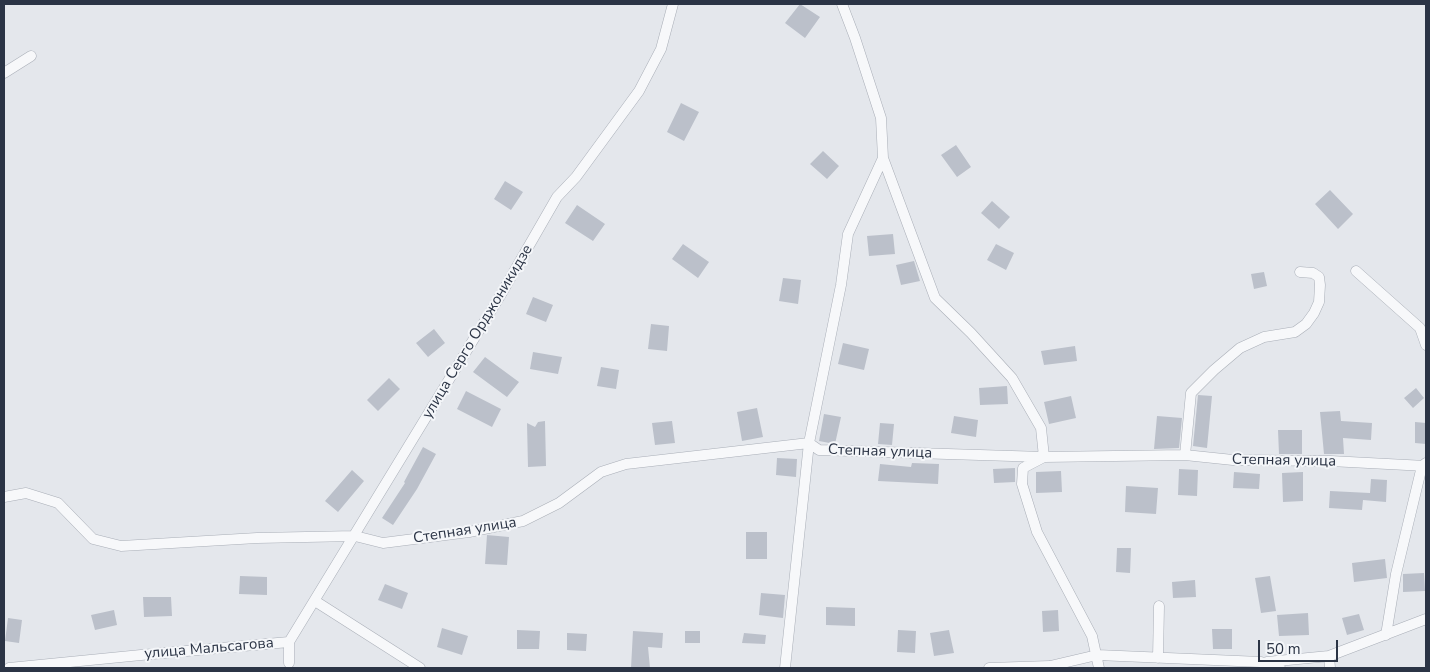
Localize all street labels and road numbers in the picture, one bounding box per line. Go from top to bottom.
street label: улица Серго Орджоникидзе [419,242,537,422]
street label: Степная улица [828,441,932,463]
street label: Степная улица [1232,451,1336,471]
street label: Степная улица [412,514,518,548]
street label: улица Мальсагова [144,634,274,664]

